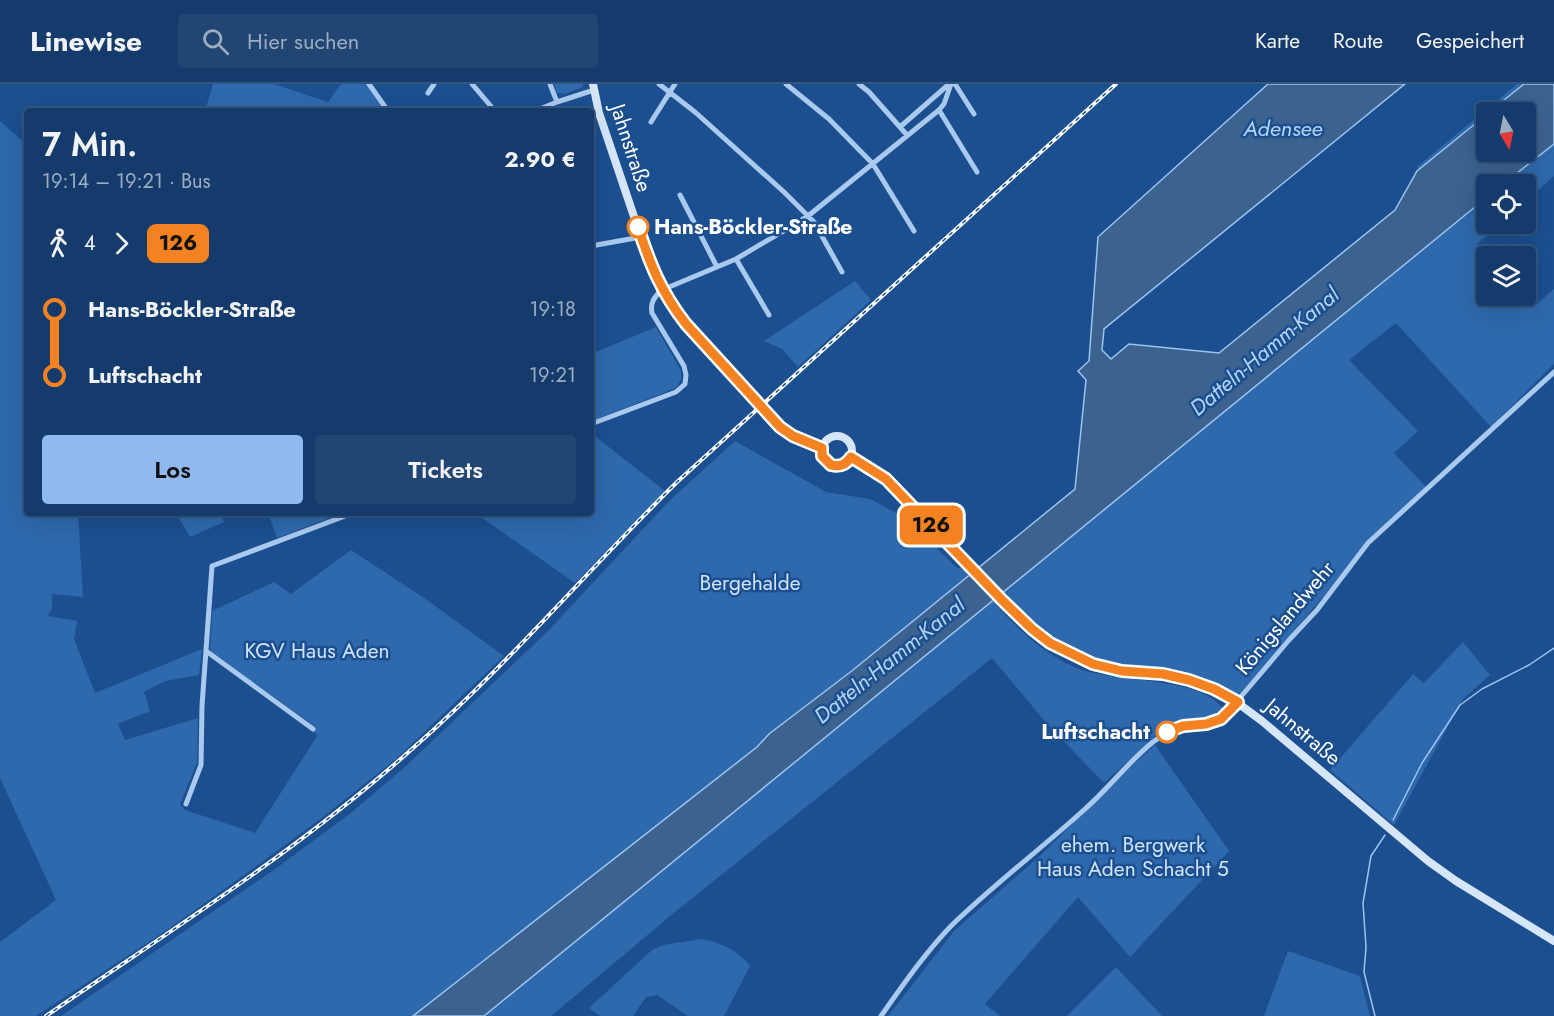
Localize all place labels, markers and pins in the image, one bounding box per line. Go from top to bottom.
place label: Hans-Böckler-Straße [654,212,852,242]
marker: Hans-Böckler-Straße [627,216,649,238]
place label: Luftschacht [1041,717,1150,747]
marker: Luftschacht [1156,721,1178,743]

